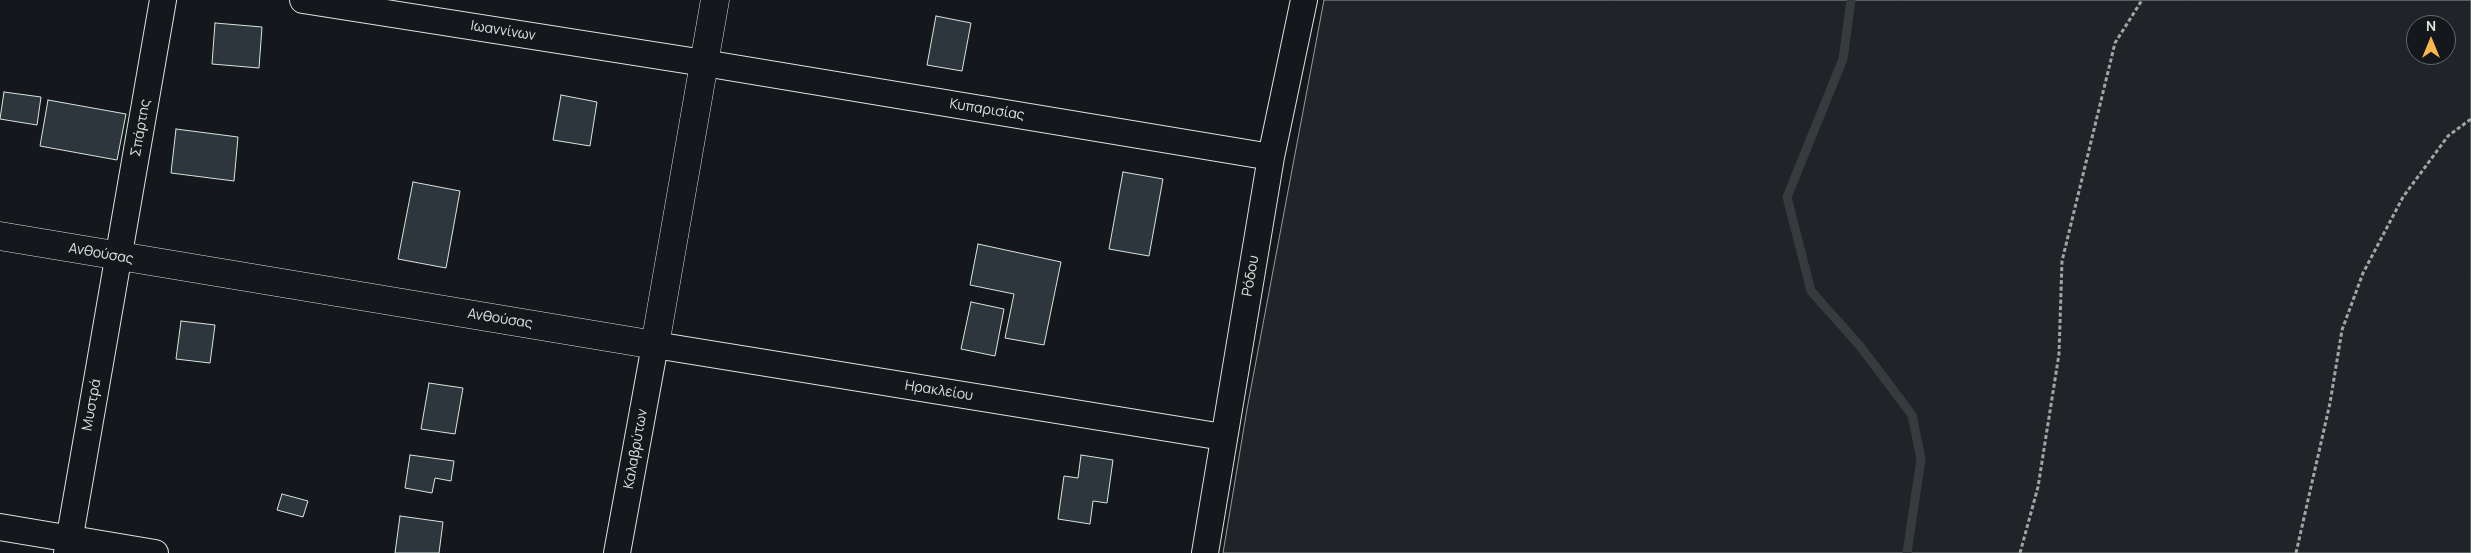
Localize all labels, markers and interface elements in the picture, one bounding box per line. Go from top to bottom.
north arrow [2406,15,2456,65]
text: N [2426,16,2436,35]
street label: Ιωαννίνων [469,18,537,44]
street label: Κυπαρισίας [948,96,1026,124]
street label: Σπάρτης [128,98,154,158]
street label: Ανθούσας [67,240,135,268]
street label: Ρόδου [1239,254,1263,298]
street label: Ανθούσας [466,306,534,332]
street label: Ηρακλείου [904,377,974,405]
street label: Μυστρά [79,378,105,432]
street label: Καλαβρύτων [621,408,651,490]

